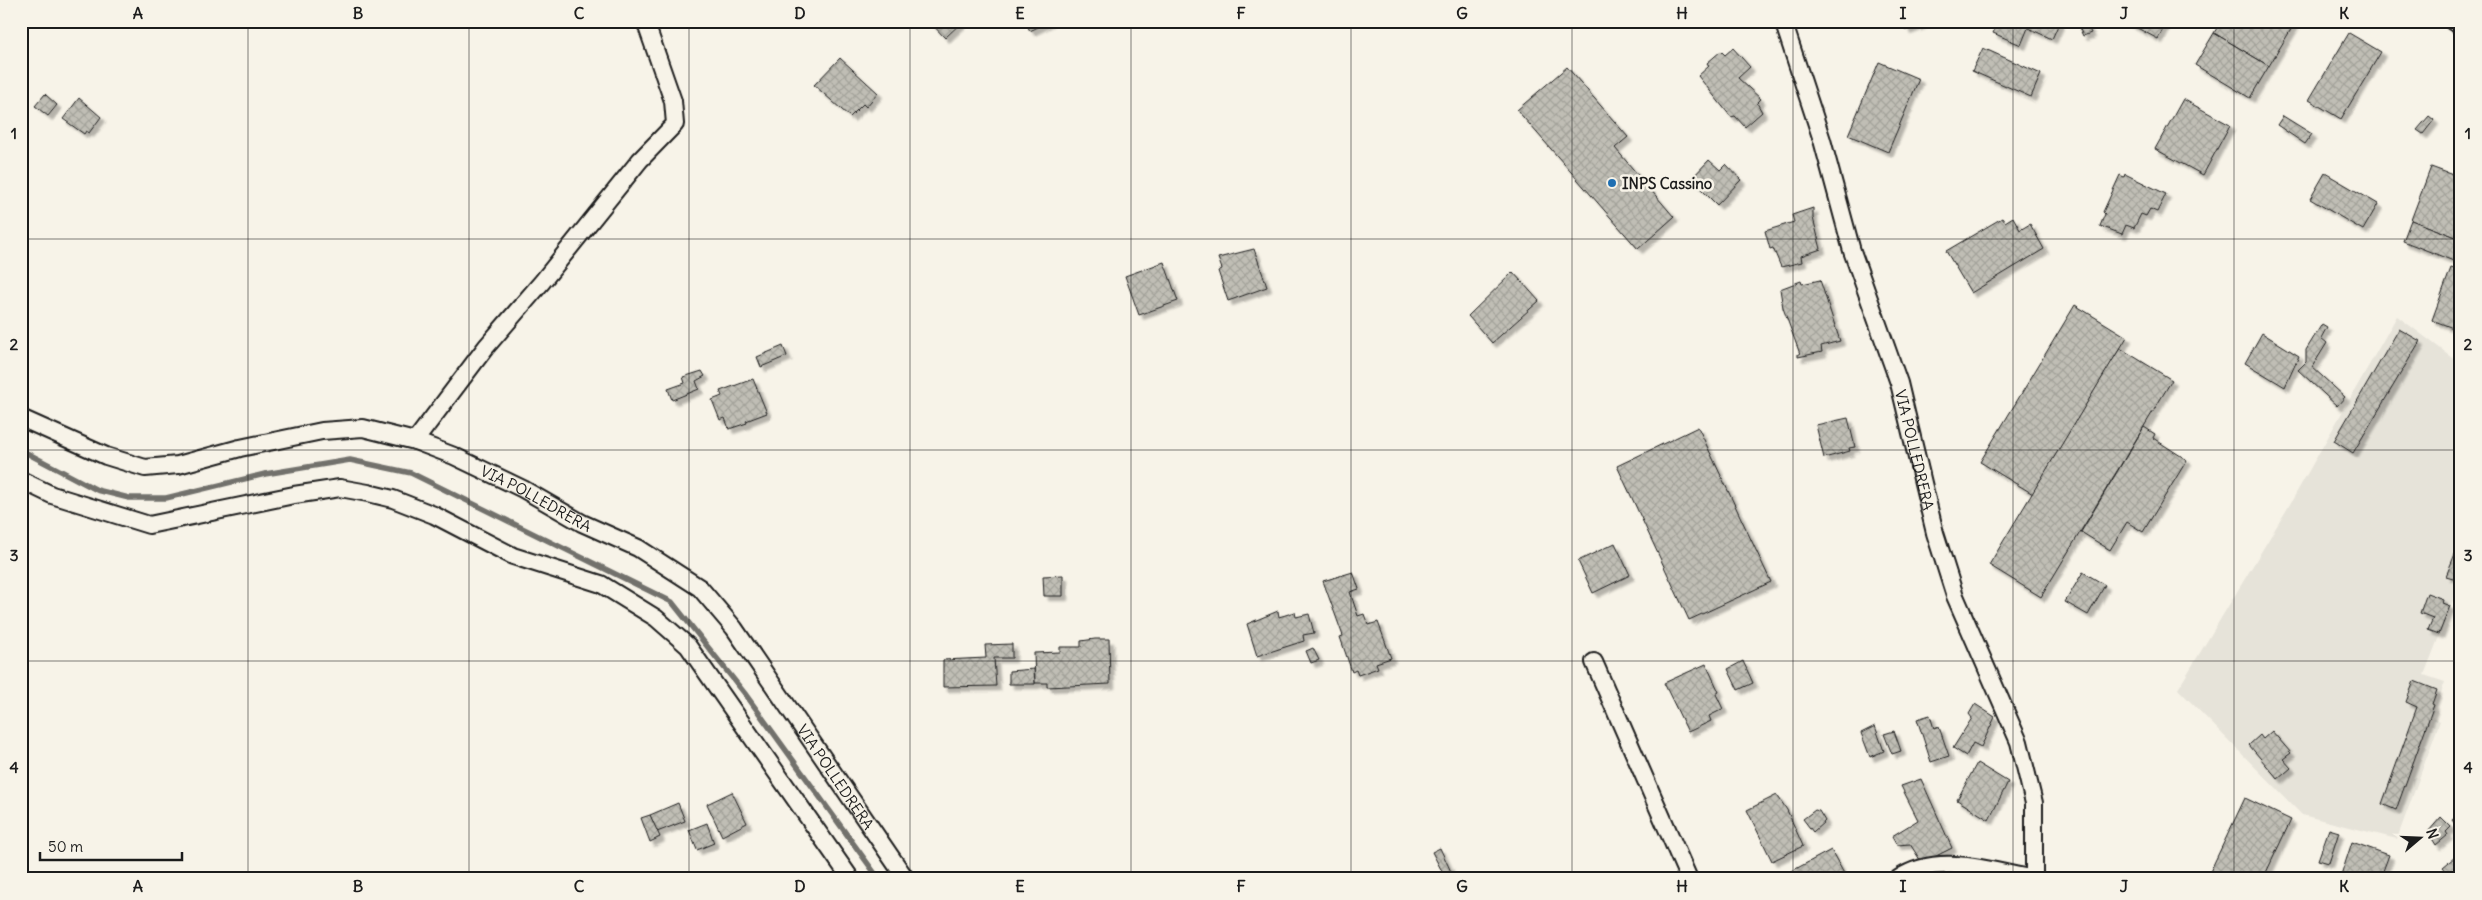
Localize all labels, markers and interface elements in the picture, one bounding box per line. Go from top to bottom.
text: A [133,3,143,23]
text: B [353,3,364,23]
text: C [574,3,585,23]
text: D [794,3,806,23]
text: E [1015,3,1025,23]
text: F [1236,3,1246,23]
text: G [1456,3,1468,23]
text: H [1676,3,1688,23]
text: I [1900,3,1907,23]
text: J [2120,3,2129,23]
text: K [2339,3,2349,23]
text: 1 [11,123,17,143]
text: 1 [2465,123,2471,143]
place label: INPS Cassino [1622,174,1713,193]
marker: INPS Cassino [1606,177,1618,189]
text: 2 [10,334,19,354]
text: 2 [2464,334,2473,354]
street label: VIA POLLEDRERA [1891,388,1939,512]
street label: VIA POLLEDRERA [478,461,595,536]
text: 3 [9,545,19,565]
text: 3 [2463,545,2473,565]
street label: VIA POLLEDRERA [793,721,879,833]
text: 4 [9,757,19,777]
text: 4 [2463,757,2473,777]
north arrow [2394,812,2444,862]
text: N [2422,826,2442,841]
scale bar [40,830,182,862]
text: 50 m [48,837,83,856]
text: A [133,876,143,896]
text: B [353,876,364,896]
text: C [574,876,585,896]
text: D [794,876,806,896]
text: E [1015,876,1025,896]
text: F [1236,876,1246,896]
text: G [1456,876,1468,896]
text: H [1676,876,1688,896]
text: I [1900,876,1907,896]
text: J [2120,876,2129,896]
text: K [2339,876,2349,896]

